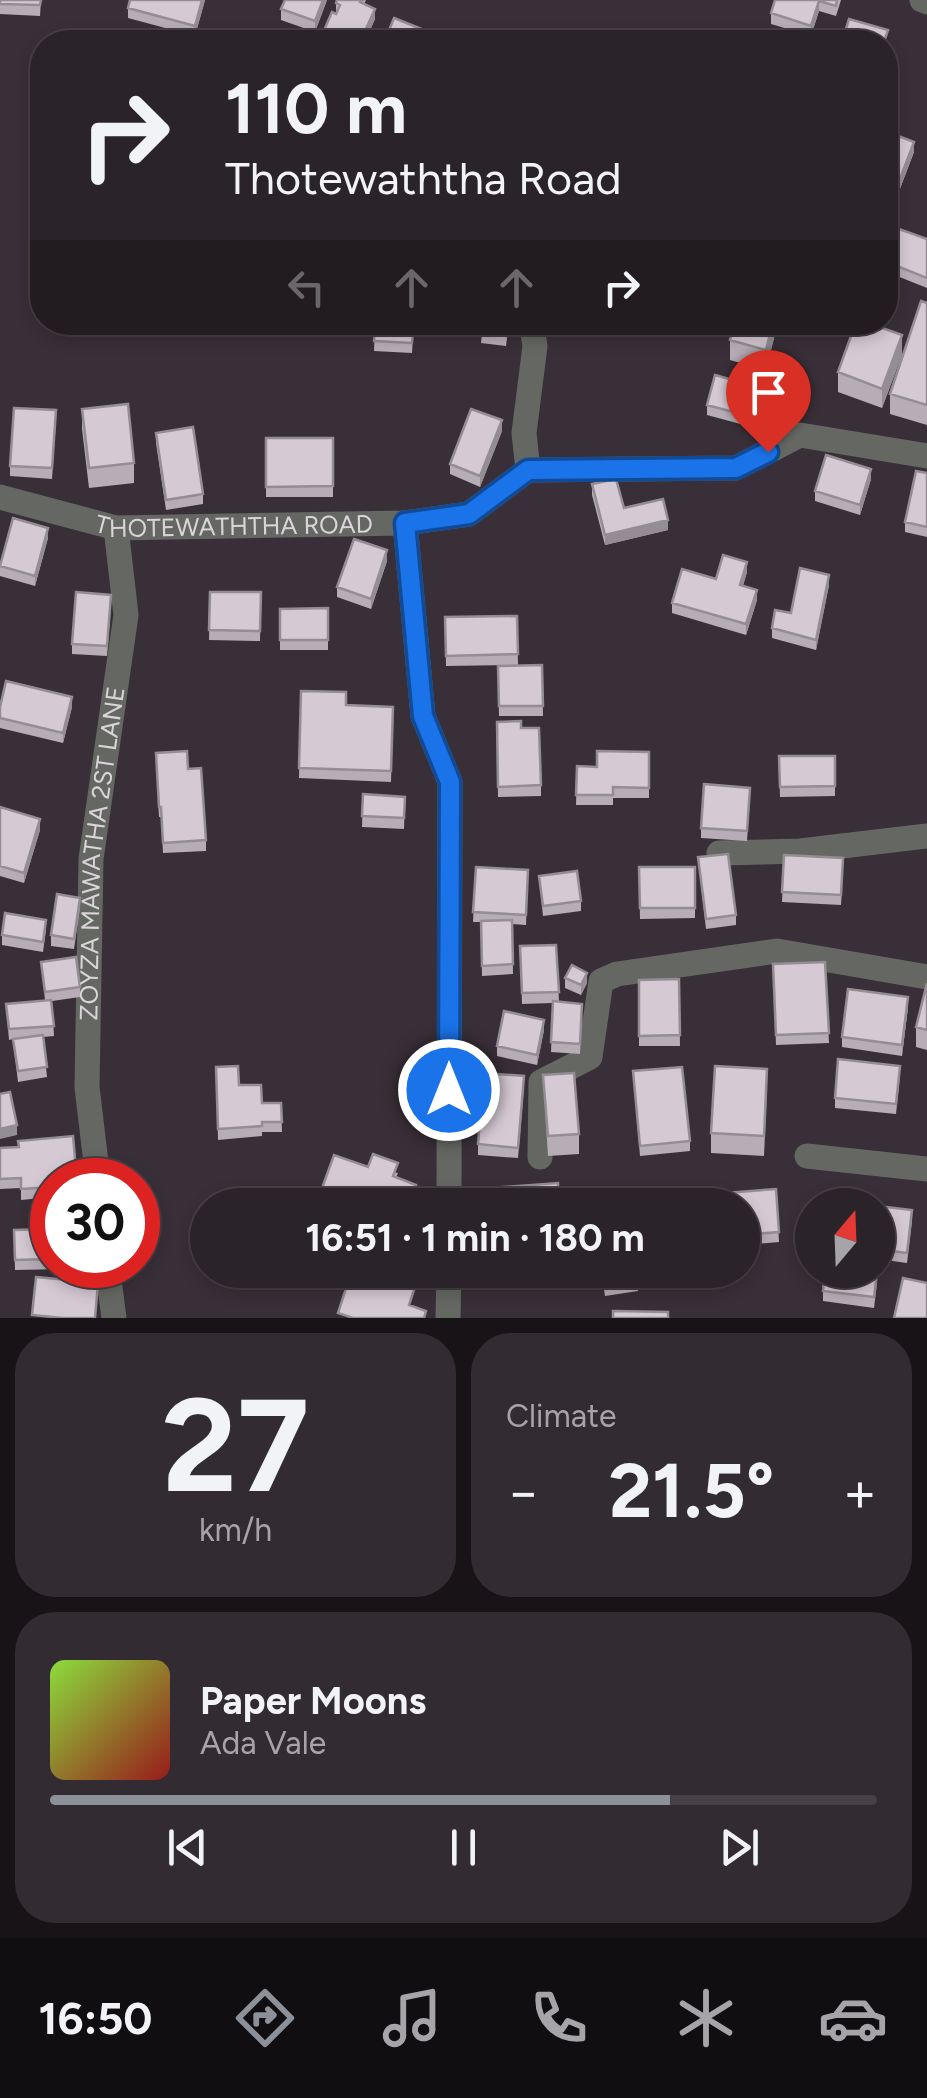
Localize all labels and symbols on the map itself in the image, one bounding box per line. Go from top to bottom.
pin [726,350,811,453]
street label: THOTEWATHTHA ROAD [92,508,373,543]
street label: ZOYZA MAWATHA 2ST LANE [73,684,131,1021]
position arrow [397,1038,501,1142]
speed limit sign: 30 [30,1158,160,1288]
north arrow [795,1188,895,1288]

